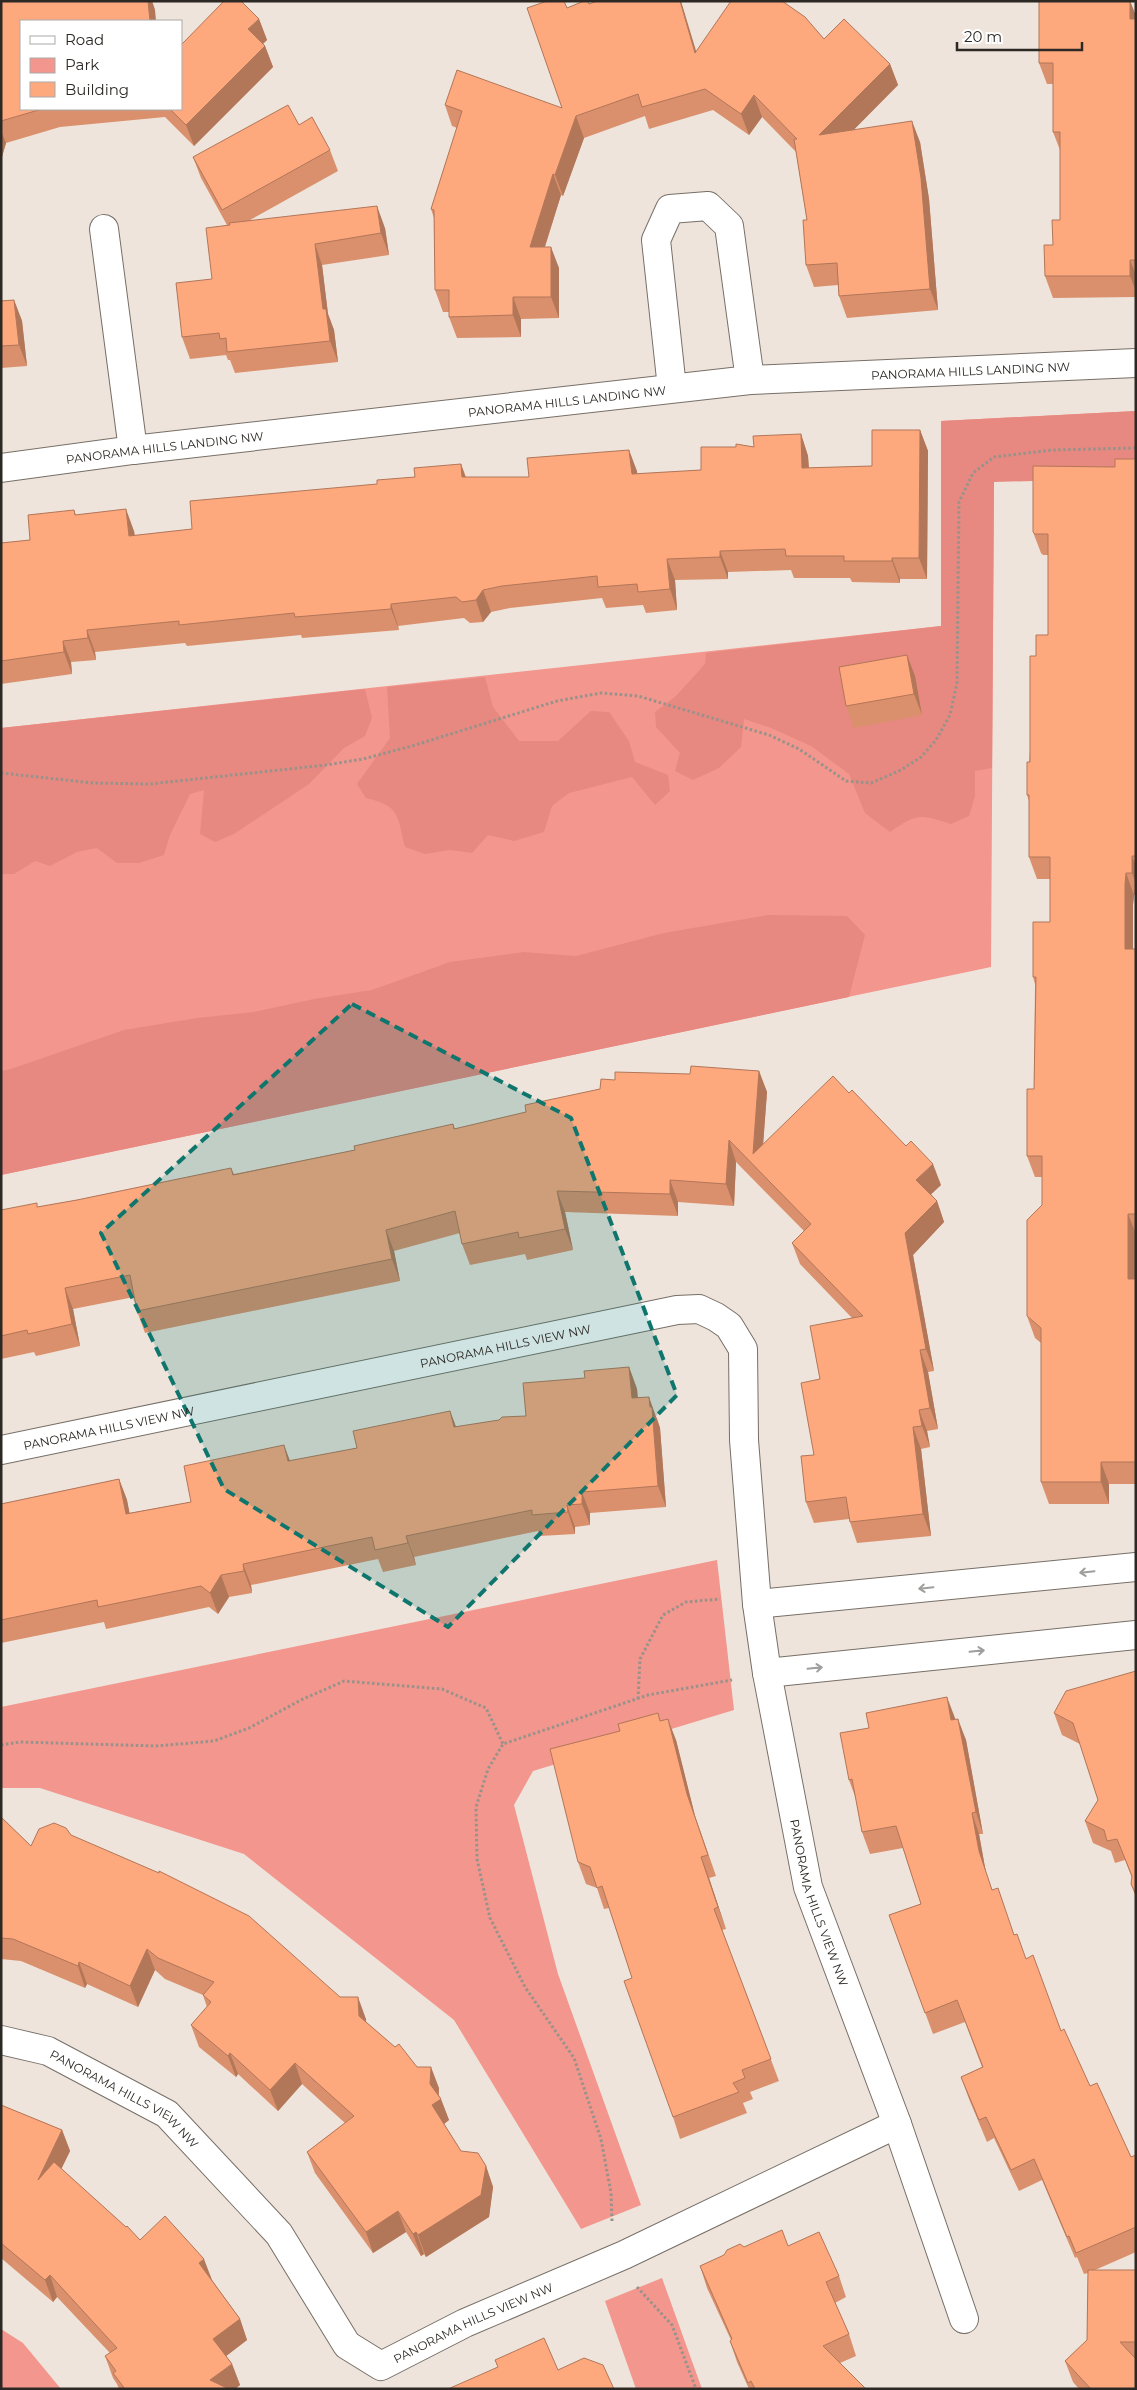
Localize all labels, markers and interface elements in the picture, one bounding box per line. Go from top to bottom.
legend [20,20,182,110]
scale bar [957,20,1082,52]
text: 20 m [964,27,1002,46]
text: Road [65,30,104,49]
text: Park [65,55,99,74]
text: Building [65,80,129,99]
street label: PANORAMA HILLS LANDING NW [871,358,1070,382]
street label: PANORAMA HILLS LANDING NW [467,382,667,419]
street label: PANORAMA HILLS LANDING NW [65,428,264,467]
street label: PANORAMA HILLS VIEW NW [418,1321,592,1371]
street label: PANORAMA HILLS VIEW NW [22,1403,196,1453]
one-way arrow [1080,1567,1096,1577]
one-way arrow [918,1583,934,1593]
one-way arrow [968,1647,984,1656]
one-way arrow [807,1663,823,1673]
street label: PANORAMA HILLS VIEW NW [788,1818,852,1988]
street label: PANORAMA HILLS VIEW NW [48,2046,202,2151]
street label: PANORAMA HILLS VIEW NW [391,2279,555,2366]

